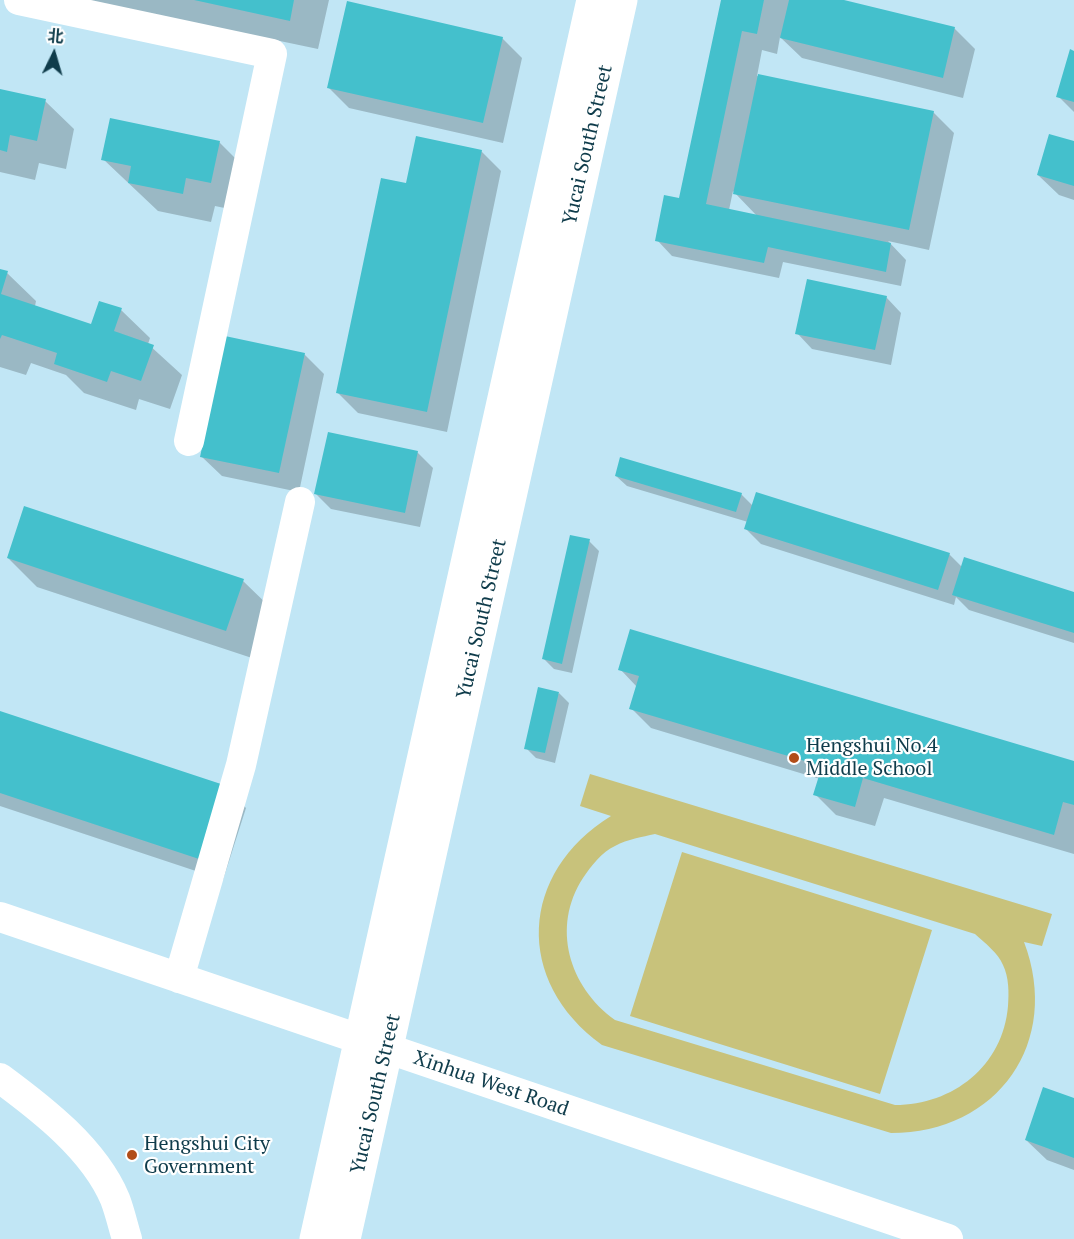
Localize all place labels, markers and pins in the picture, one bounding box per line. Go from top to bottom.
place label: Hengshui No.4 Middle School [806,734,938,781]
marker: Hengshui No.4 Middle School [787,751,801,765]
place label: Hengshui City Government [144,1132,270,1179]
marker: Hengshui City Government [125,1148,139,1162]

